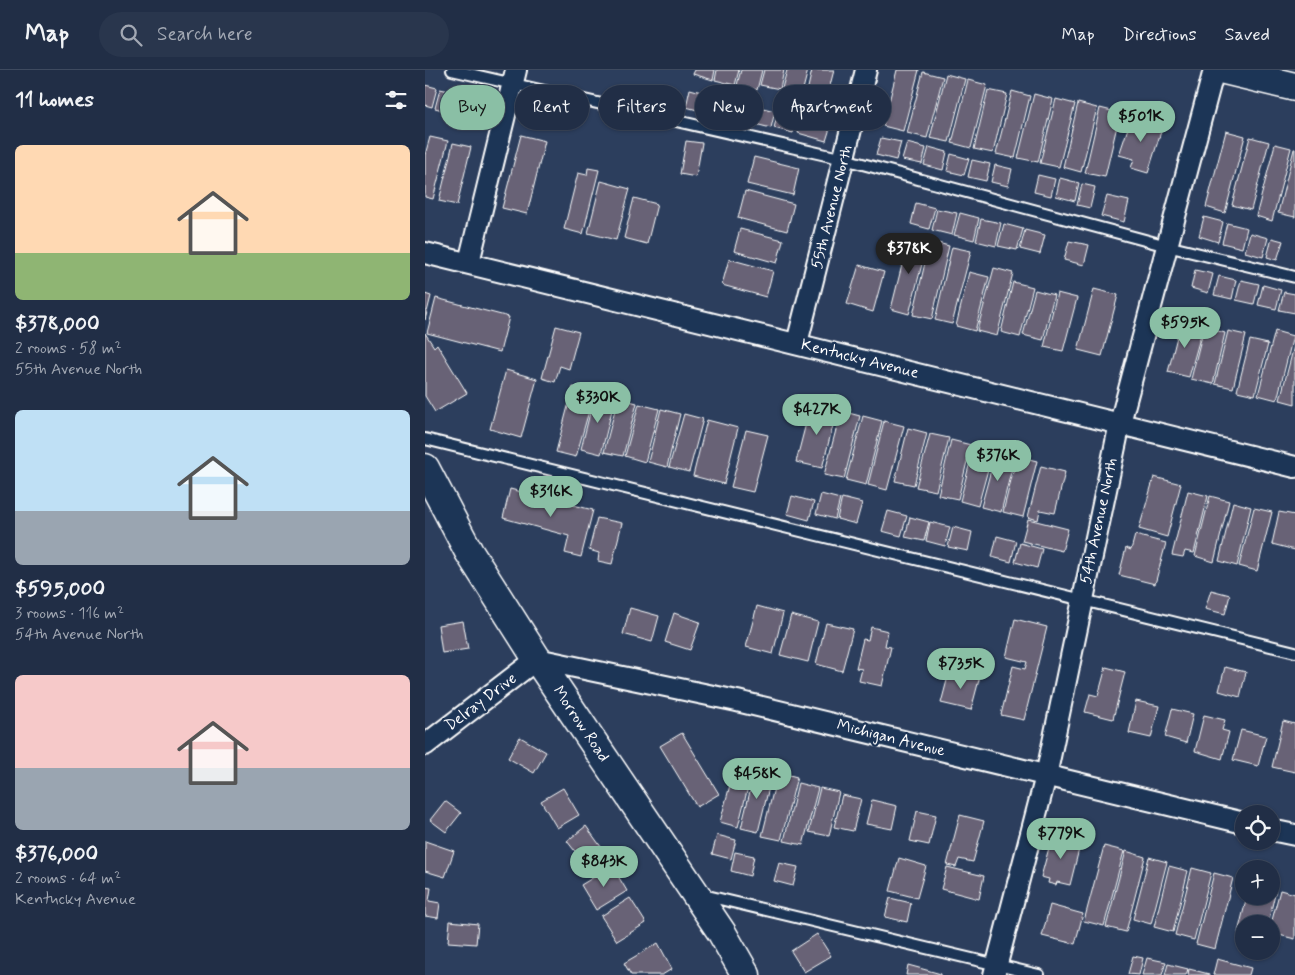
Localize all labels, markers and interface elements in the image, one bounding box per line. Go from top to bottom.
search box [99,12,449,57]
text: Map [25,19,69,50]
icon: search [117,21,145,49]
text: Search here [157,22,253,47]
text: Map [1062,23,1095,47]
text: Directions [1123,23,1197,47]
text: Saved [1225,23,1270,47]
chip: Buy [440,85,505,130]
chip: Rent [515,85,589,130]
chip: Filters [599,85,685,130]
chip: New [695,85,763,130]
chip: Apartment [773,85,891,130]
text: 11 homes [15,86,94,114]
icon: filters [382,86,410,114]
pin: $501K [1106,100,1176,143]
text: $501K [1118,106,1164,127]
street label: 55th Avenue North [806,143,858,271]
icon: home [168,178,258,268]
pin: $378K [874,232,944,275]
text: $378K [887,238,931,259]
pin: $595K [1150,306,1220,349]
text: $378,000 [15,310,100,338]
text: $595K [1161,312,1209,333]
street label: Kentucky Avenue [799,334,921,384]
text: 2 rooms · 58 m² [15,338,121,359]
text: 55th Avenue North [15,359,142,380]
pin: $330K [563,382,633,424]
text: $330K [576,387,620,408]
pin: $427K [782,394,852,436]
text: $427K [793,399,841,420]
pin: $376K [963,440,1033,482]
icon: home [168,443,258,533]
text: $376K [976,445,1020,466]
street label: 54th Avenue North [1075,456,1123,586]
pin: $316K [516,476,586,518]
text: $316K [530,481,572,502]
text: $595,000 [15,575,105,603]
text: 3 rooms · 116 m² [15,603,124,624]
text: 54th Avenue North [15,624,143,645]
pin: $735K [926,648,996,690]
text: $735K [938,653,984,674]
street label: Delray Drive [441,668,521,736]
street label: Morrow Road [548,682,614,766]
icon: home [168,708,258,798]
street label: Michigan Avenue [835,714,948,762]
pin: $458K [722,758,792,800]
text: $458K [733,763,781,784]
map controls [1235,805,1280,960]
button: locate [1235,805,1280,850]
pin: $779K [1026,818,1096,860]
text: $779K [1038,823,1084,844]
text: $376,000 [15,840,98,868]
pin: $843K [569,846,639,888]
text: $843K [581,851,627,872]
button: + [1235,860,1280,905]
text: 2 rooms · 64 m² [15,868,121,889]
text: Kentucky Avenue [15,889,136,910]
button: − [1235,915,1280,960]

